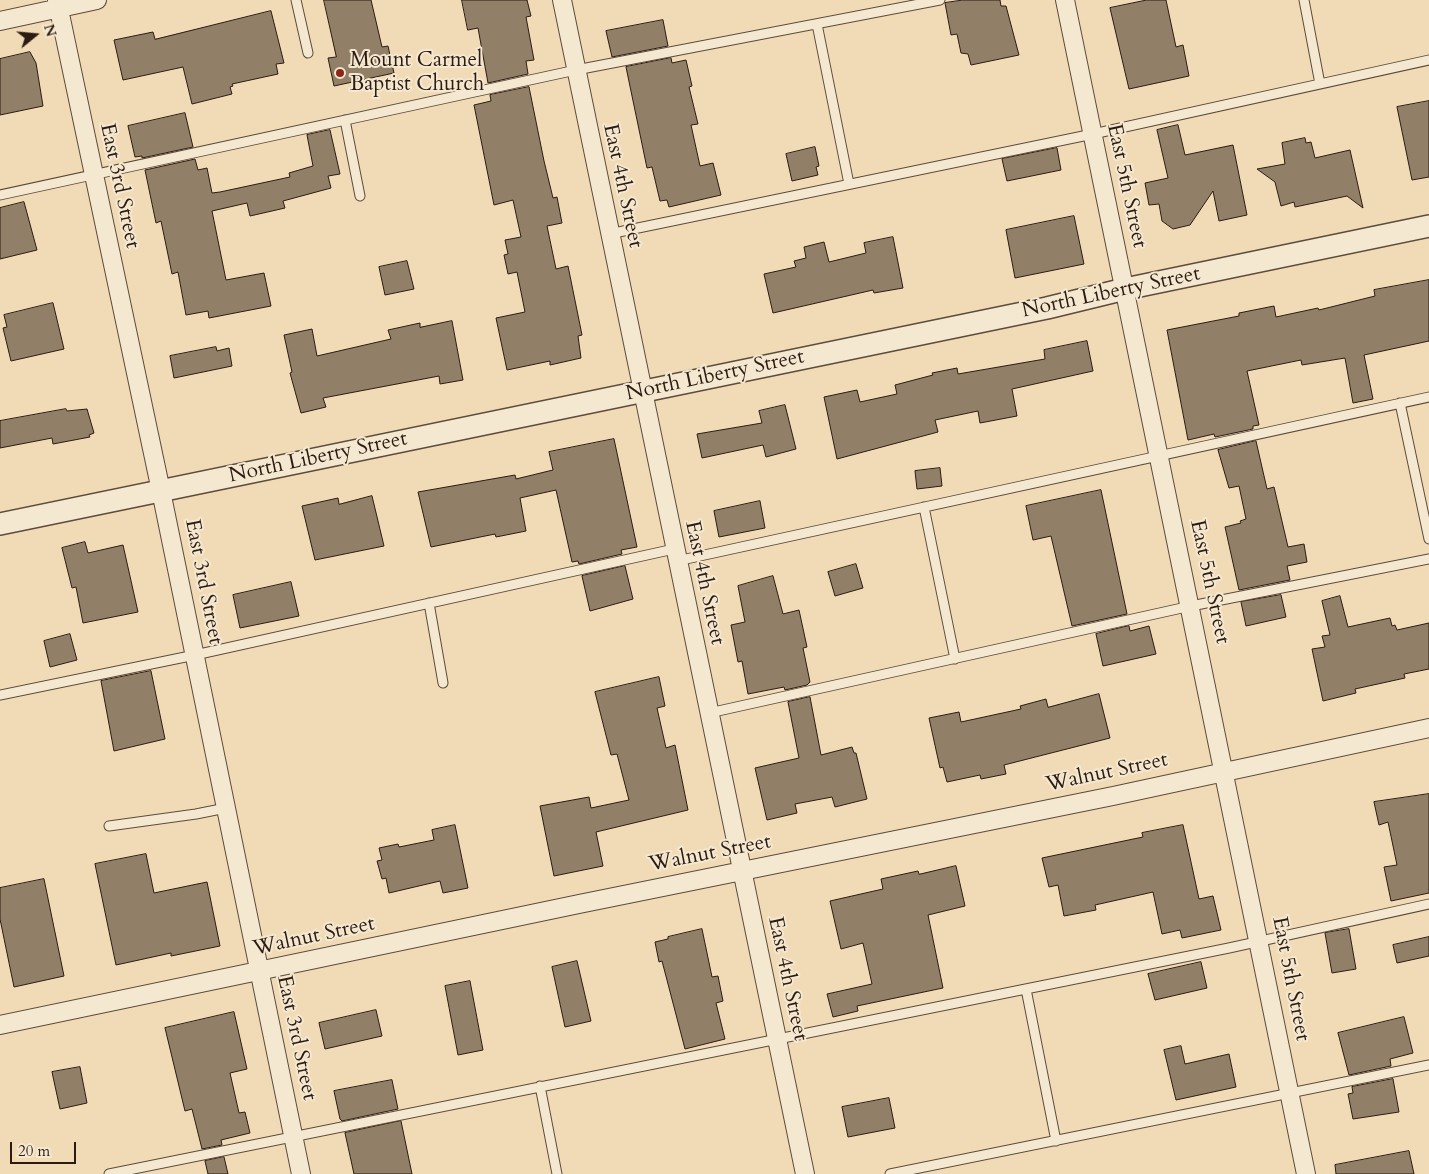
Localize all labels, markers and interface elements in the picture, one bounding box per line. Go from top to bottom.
north arrow [10,10,60,60]
text: N [39,22,61,39]
place label: Mount Carmel Baptist Church [350,48,484,98]
marker: Mount Carmel Baptist Church [334,67,346,79]
street label: East 3rd Street [93,121,145,251]
street label: East 4th Street [597,122,647,250]
street label: East 5th Street [1101,122,1151,250]
street label: North Liberty Street [1020,262,1202,324]
street label: North Liberty Street [624,345,806,407]
street label: North Liberty Street [227,427,409,489]
street label: East 3rd Street [179,517,227,647]
street label: East 5th Street [1184,518,1234,646]
street label: East 4th Street [679,519,729,647]
street label: Walnut Street [1044,748,1170,798]
street label: Walnut Street [647,830,773,878]
street label: Walnut Street [251,912,377,962]
street label: East 4th Street [762,915,812,1043]
street label: East 5th Street [1266,915,1314,1043]
street label: East 3rd Street [270,973,322,1103]
scale bar [12,1132,79,1164]
text: 20 m [18,1141,50,1161]

